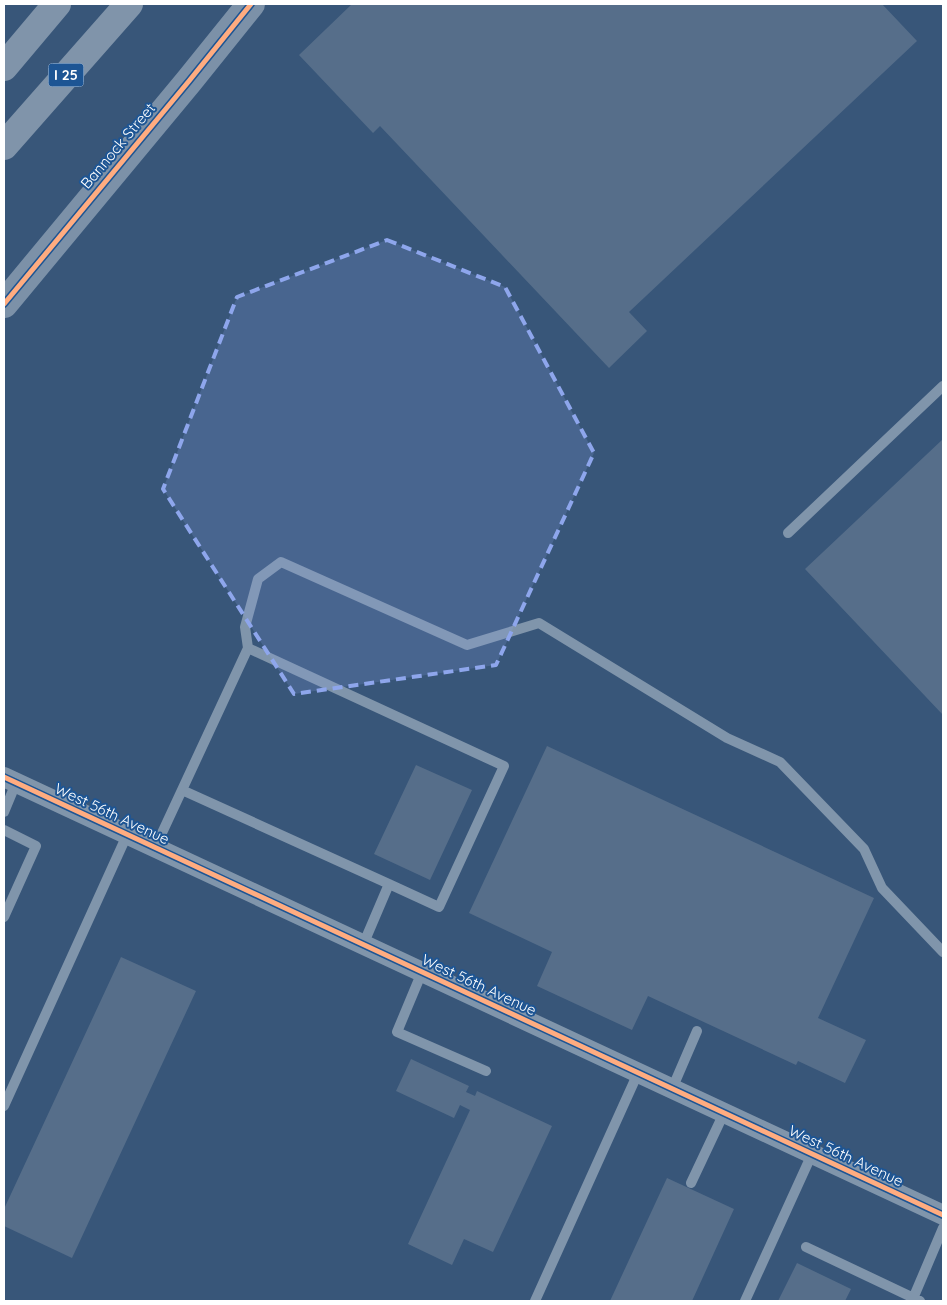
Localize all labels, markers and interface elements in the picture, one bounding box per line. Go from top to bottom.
road number: I 25 [48,64,84,86]
street label: Bannock Street [76,99,159,192]
street label: West 56th Avenue [52,779,173,848]
street label: West 56th Avenue [419,950,540,1019]
street label: West 56th Avenue [786,1121,907,1190]

